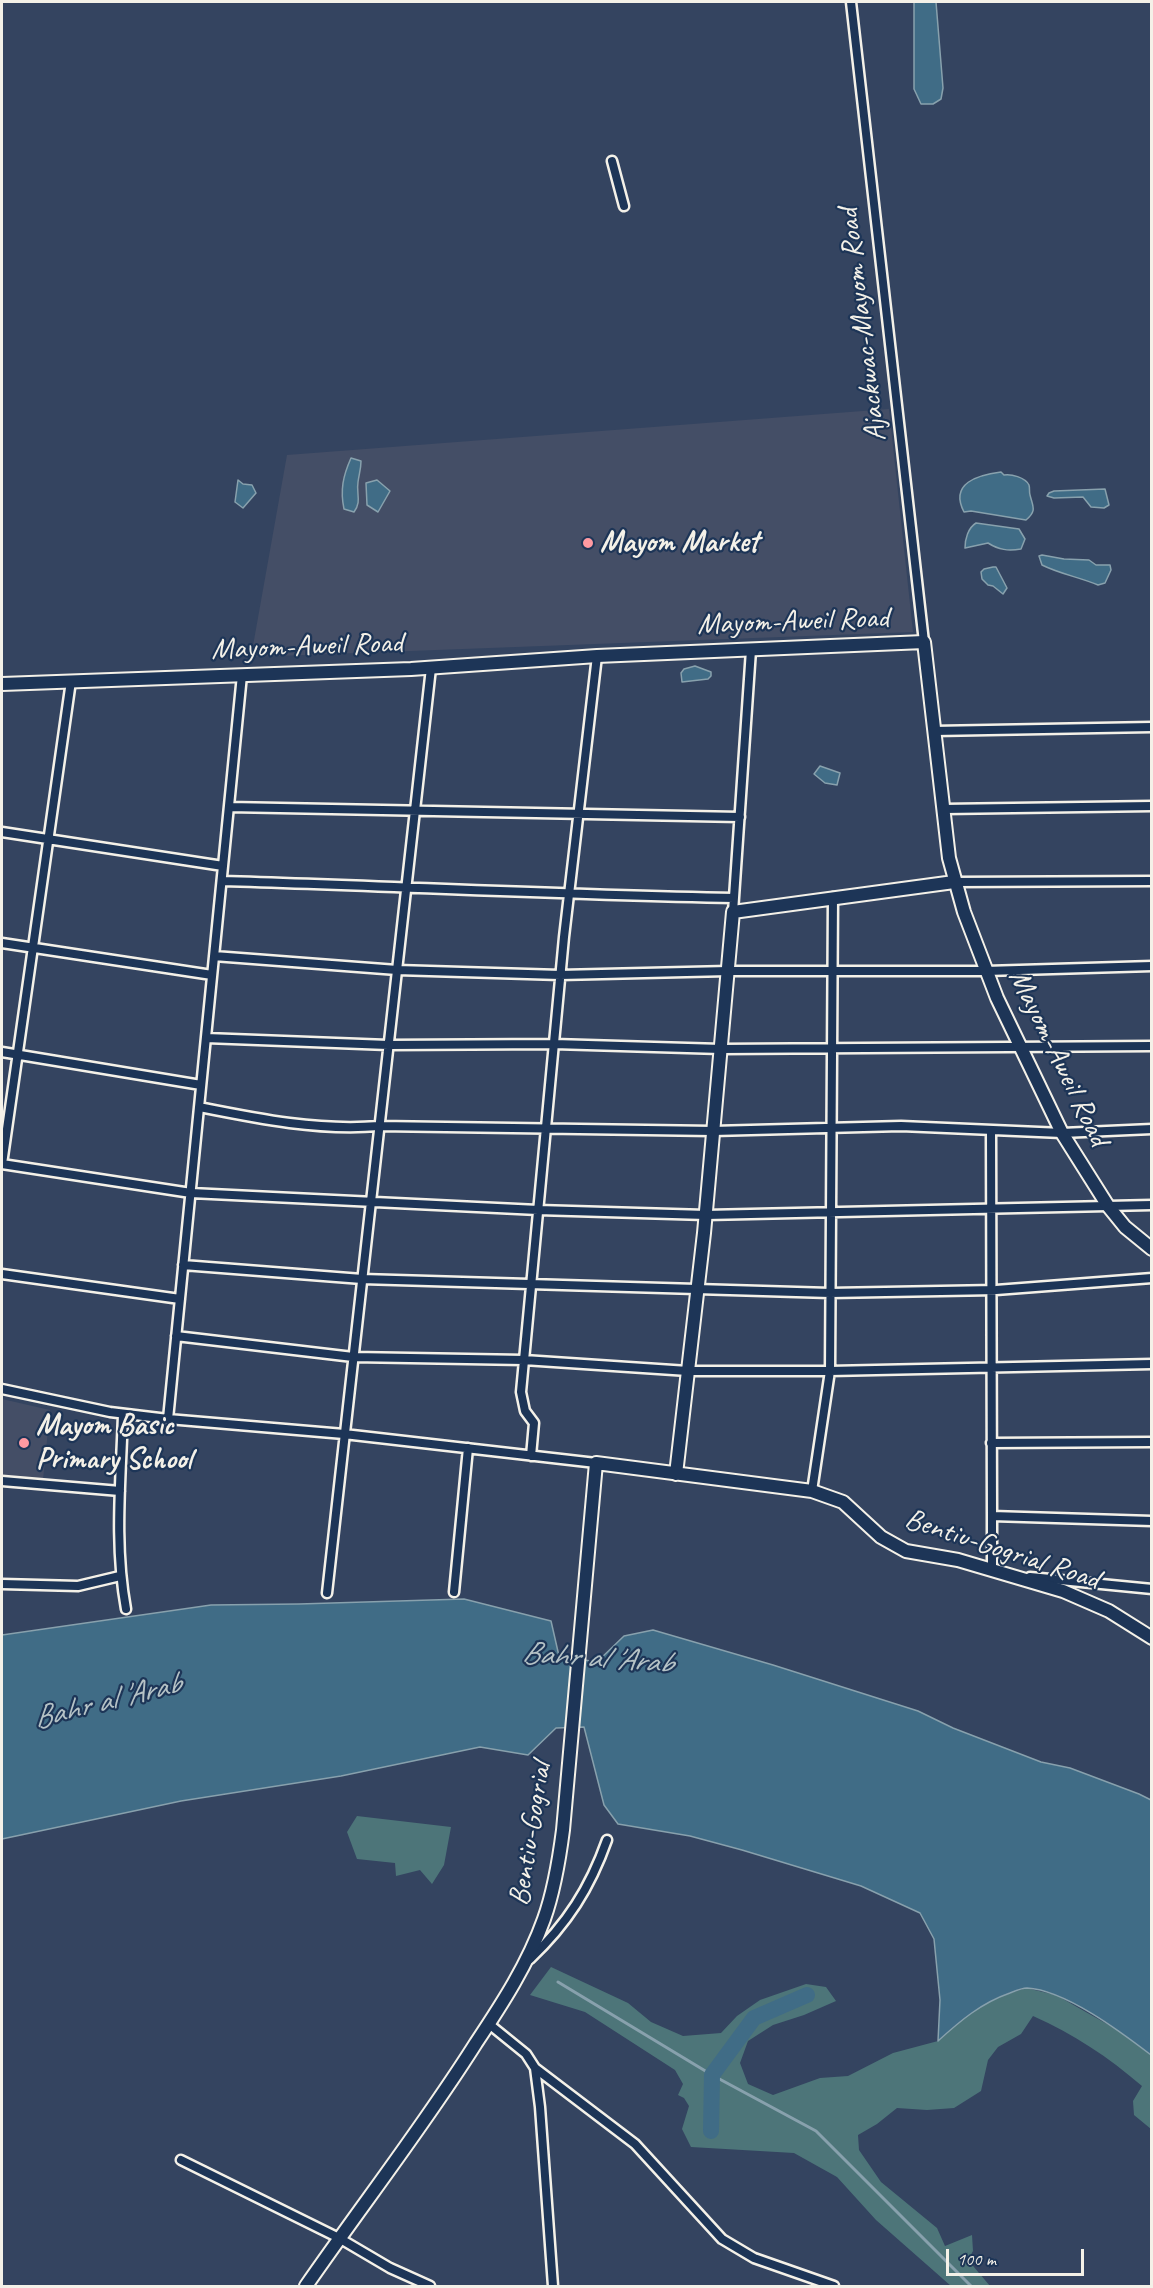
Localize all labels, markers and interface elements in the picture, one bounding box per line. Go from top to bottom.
street label: Ajackwac-Mayom Road [831,206,895,444]
place label: Mayom Market [600,525,759,561]
marker: Mayom Market [581,536,595,550]
street label: Mayom-Aweil Road [697,601,889,643]
street label: Mayom-Aweil Road [211,626,403,668]
street label: Mayom-Aweil Road [1000,964,1116,1152]
place label: Mayom Basic Primary School [36,1408,192,1478]
marker: Mayom Basic Primary School [17,1436,31,1450]
street label: Bentiu-Gogrial Road [900,1502,1104,1598]
water label: Bahr al 'Arab [521,1635,673,1683]
water label: Bahr al 'Arab [29,1665,185,1739]
street label: Bentiu-Gogrial [502,1760,560,1908]
scale bar [949,2237,1087,2275]
text: 100 m [957,2248,996,2270]

